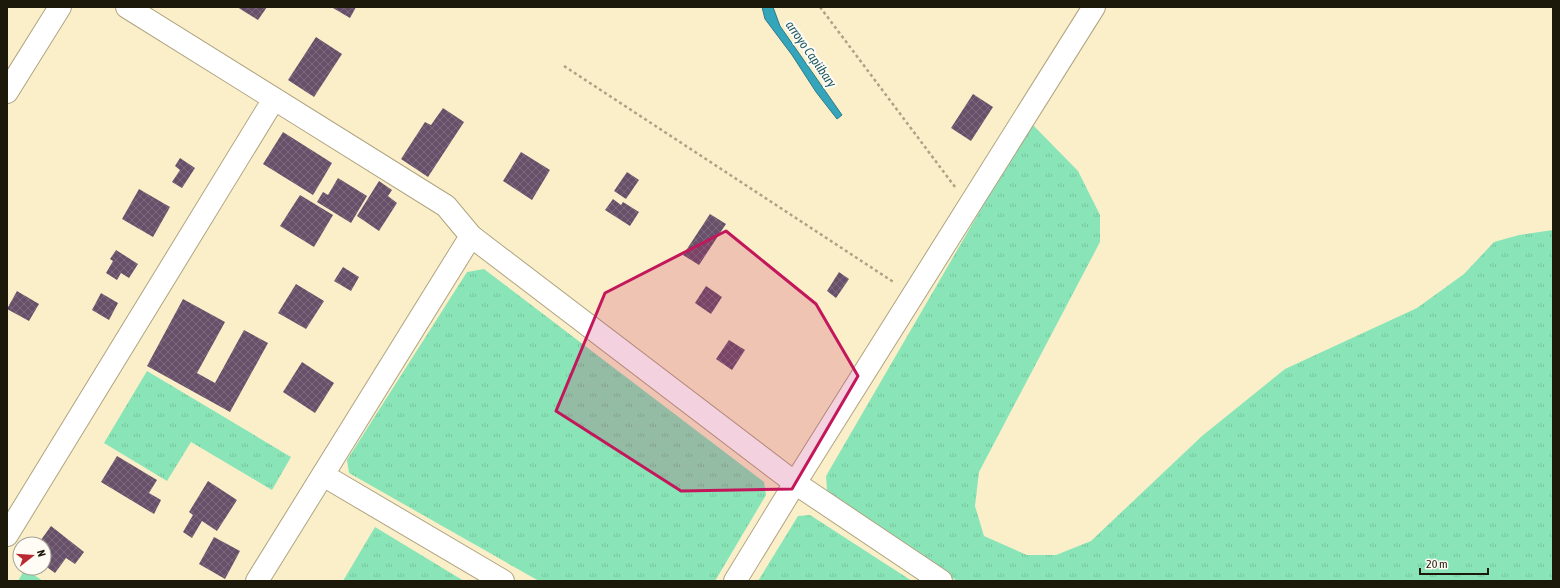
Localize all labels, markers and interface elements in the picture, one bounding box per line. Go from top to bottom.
water label: arroyo Capiibary [783,18,840,91]
north arrow [12,536,52,576]
text: N [35,548,48,558]
scale bar [1420,550,1488,576]
text: 20 m [1426,557,1448,571]

